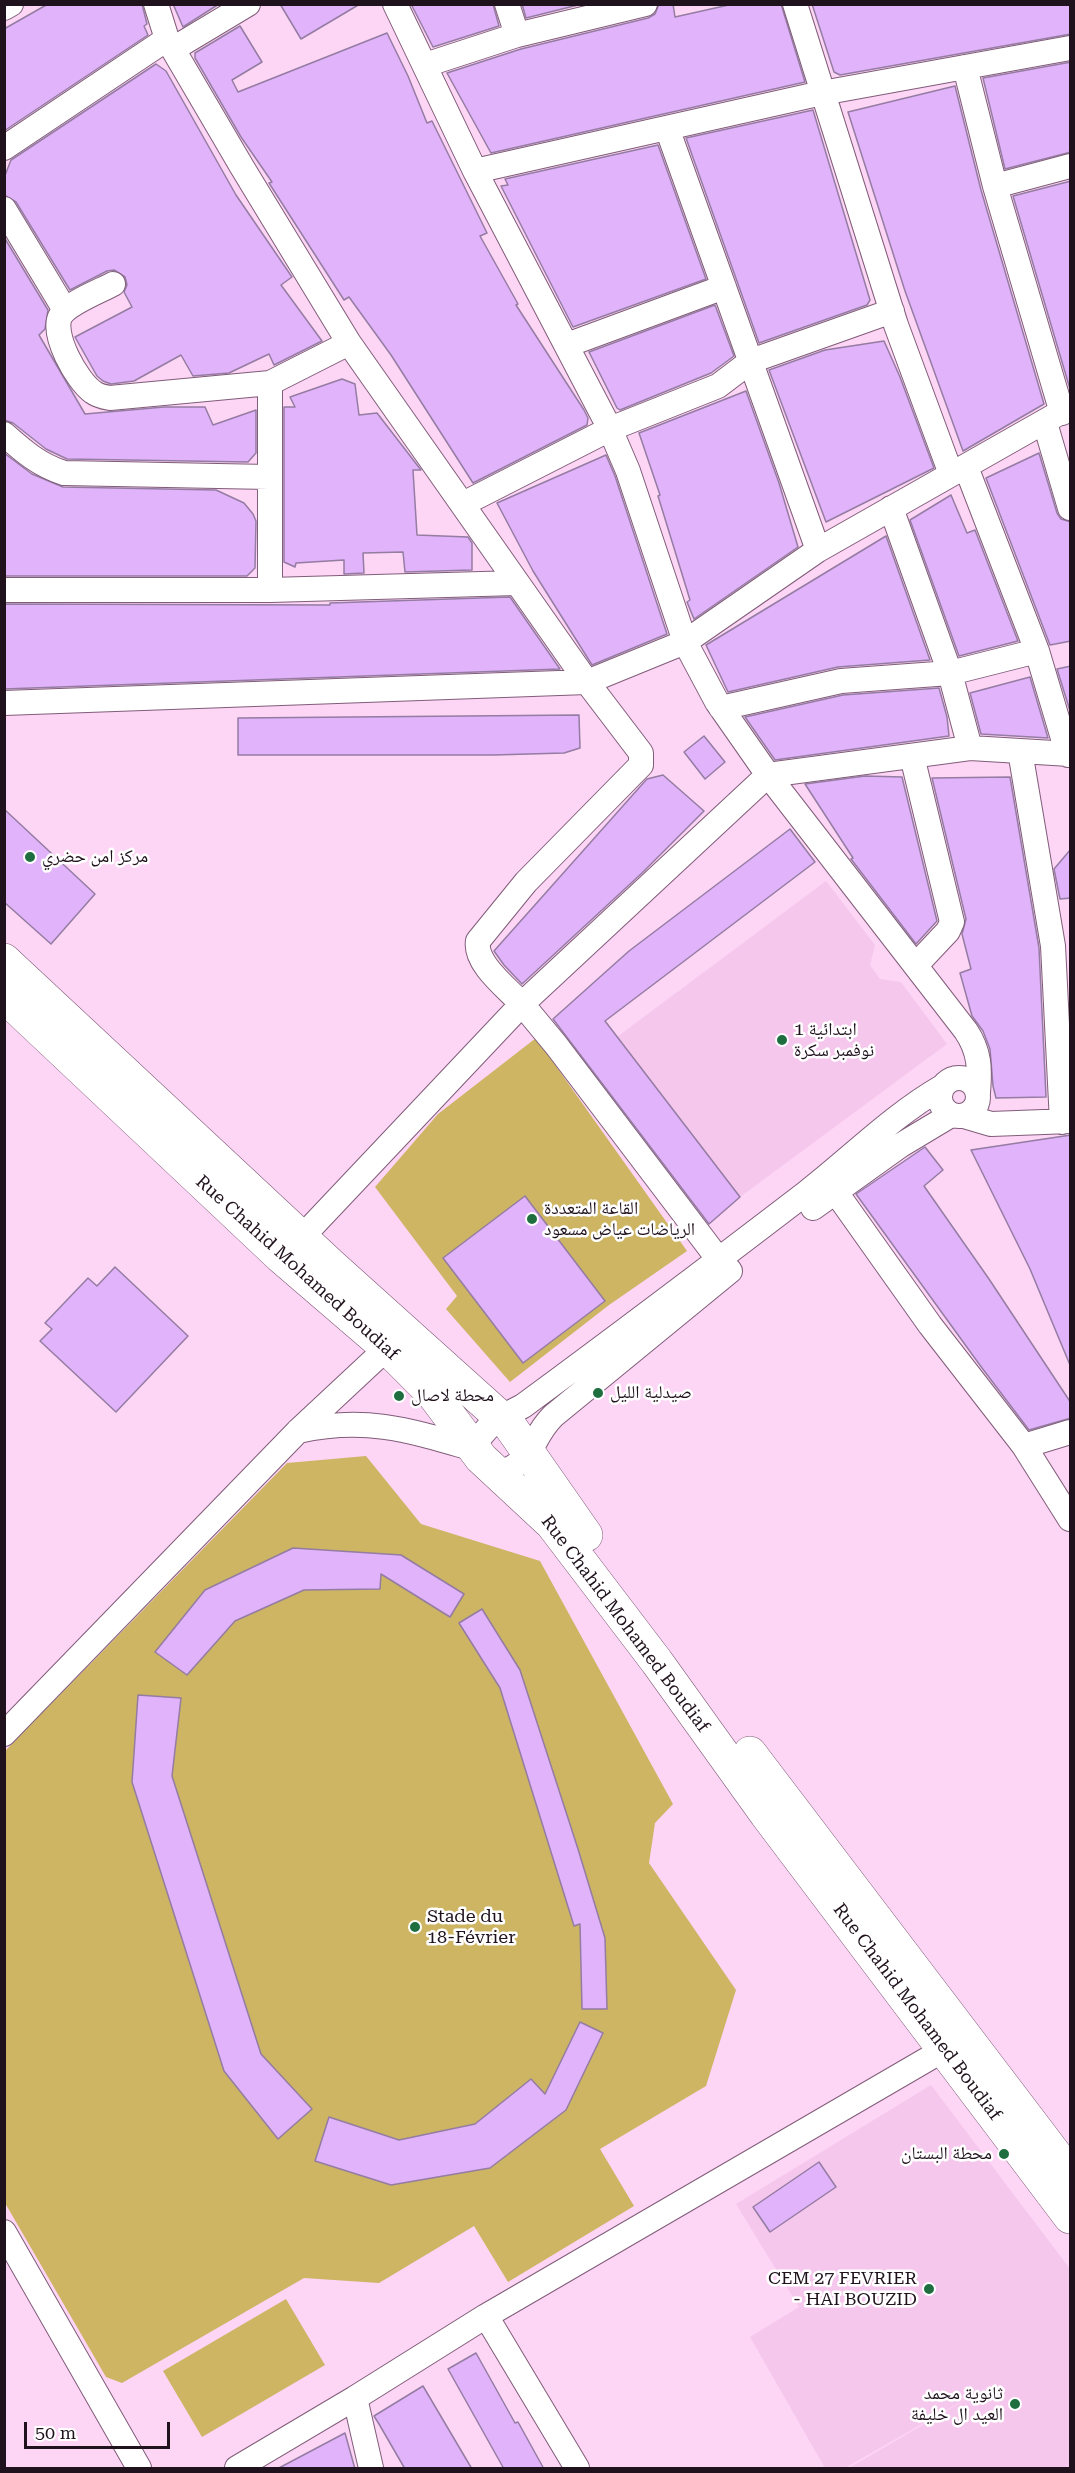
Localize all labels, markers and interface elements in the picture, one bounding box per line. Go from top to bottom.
place label: مركز امن حضري [42,846,148,868]
marker: مركز امن حضري [23,850,37,864]
place label: ابتدائية 1 نوفمبر سكرة [794,1019,874,1062]
marker: ابتدائية 1 نوفمبر سكرة [775,1033,789,1047]
street label: Rue Chahid Mohamed Boudiaf [191,1171,403,1365]
place label: القاعة المتعددة الرياضات عياض مسعود [544,1198,695,1240]
marker: القاعة المتعددة الرياضات عياض مسعود [525,1212,539,1226]
place label: صيدلية الليل [610,1382,692,1404]
place label: محطة لاصال [411,1385,494,1407]
marker: صيدلية الليل [591,1386,605,1400]
marker: محطة لاصال [392,1389,406,1403]
street label: Rue Chahid Mohamed Boudiaf [536,1511,714,1737]
street label: Rue Chahid Mohamed Boudiaf [828,1899,1006,2125]
place label: Stade du 18-Février [427,1906,516,1948]
marker: Stade du 18-Février [408,1920,422,1934]
place label: محطة البستان [901,2143,992,2165]
marker: محطة البستان [997,2147,1011,2161]
place label: CEM 27 FEVRIER - HAI BOUZID [768,2268,917,2310]
marker: CEM 27 FEVRIER - HAI BOUZID [922,2282,936,2296]
place label: ثانوية محمد العيد ال خليفة [911,2383,1003,2426]
marker: ثانوية محمد العيد ال خليفة [1008,2397,1022,2411]
scale bar [27,2410,172,2448]
text: 50 m [35,2422,76,2443]

